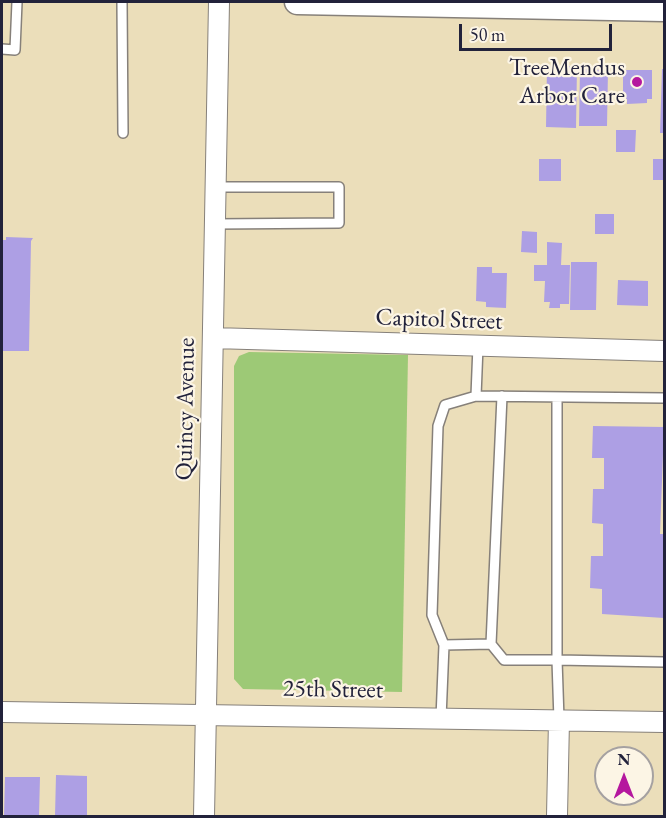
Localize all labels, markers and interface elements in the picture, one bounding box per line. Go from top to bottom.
scale bar [462,12,615,50]
text: 50 m [470,23,505,46]
place label: TreeMendus Arbor Care [509,54,625,110]
marker: TreeMendus Arbor Care [630,75,644,89]
street label: Capitol Street [375,303,503,337]
street label: Quincy Avenue [170,337,202,481]
street label: 25th Street [283,675,383,705]
north arrow [594,746,654,806]
text: N [618,749,630,770]

